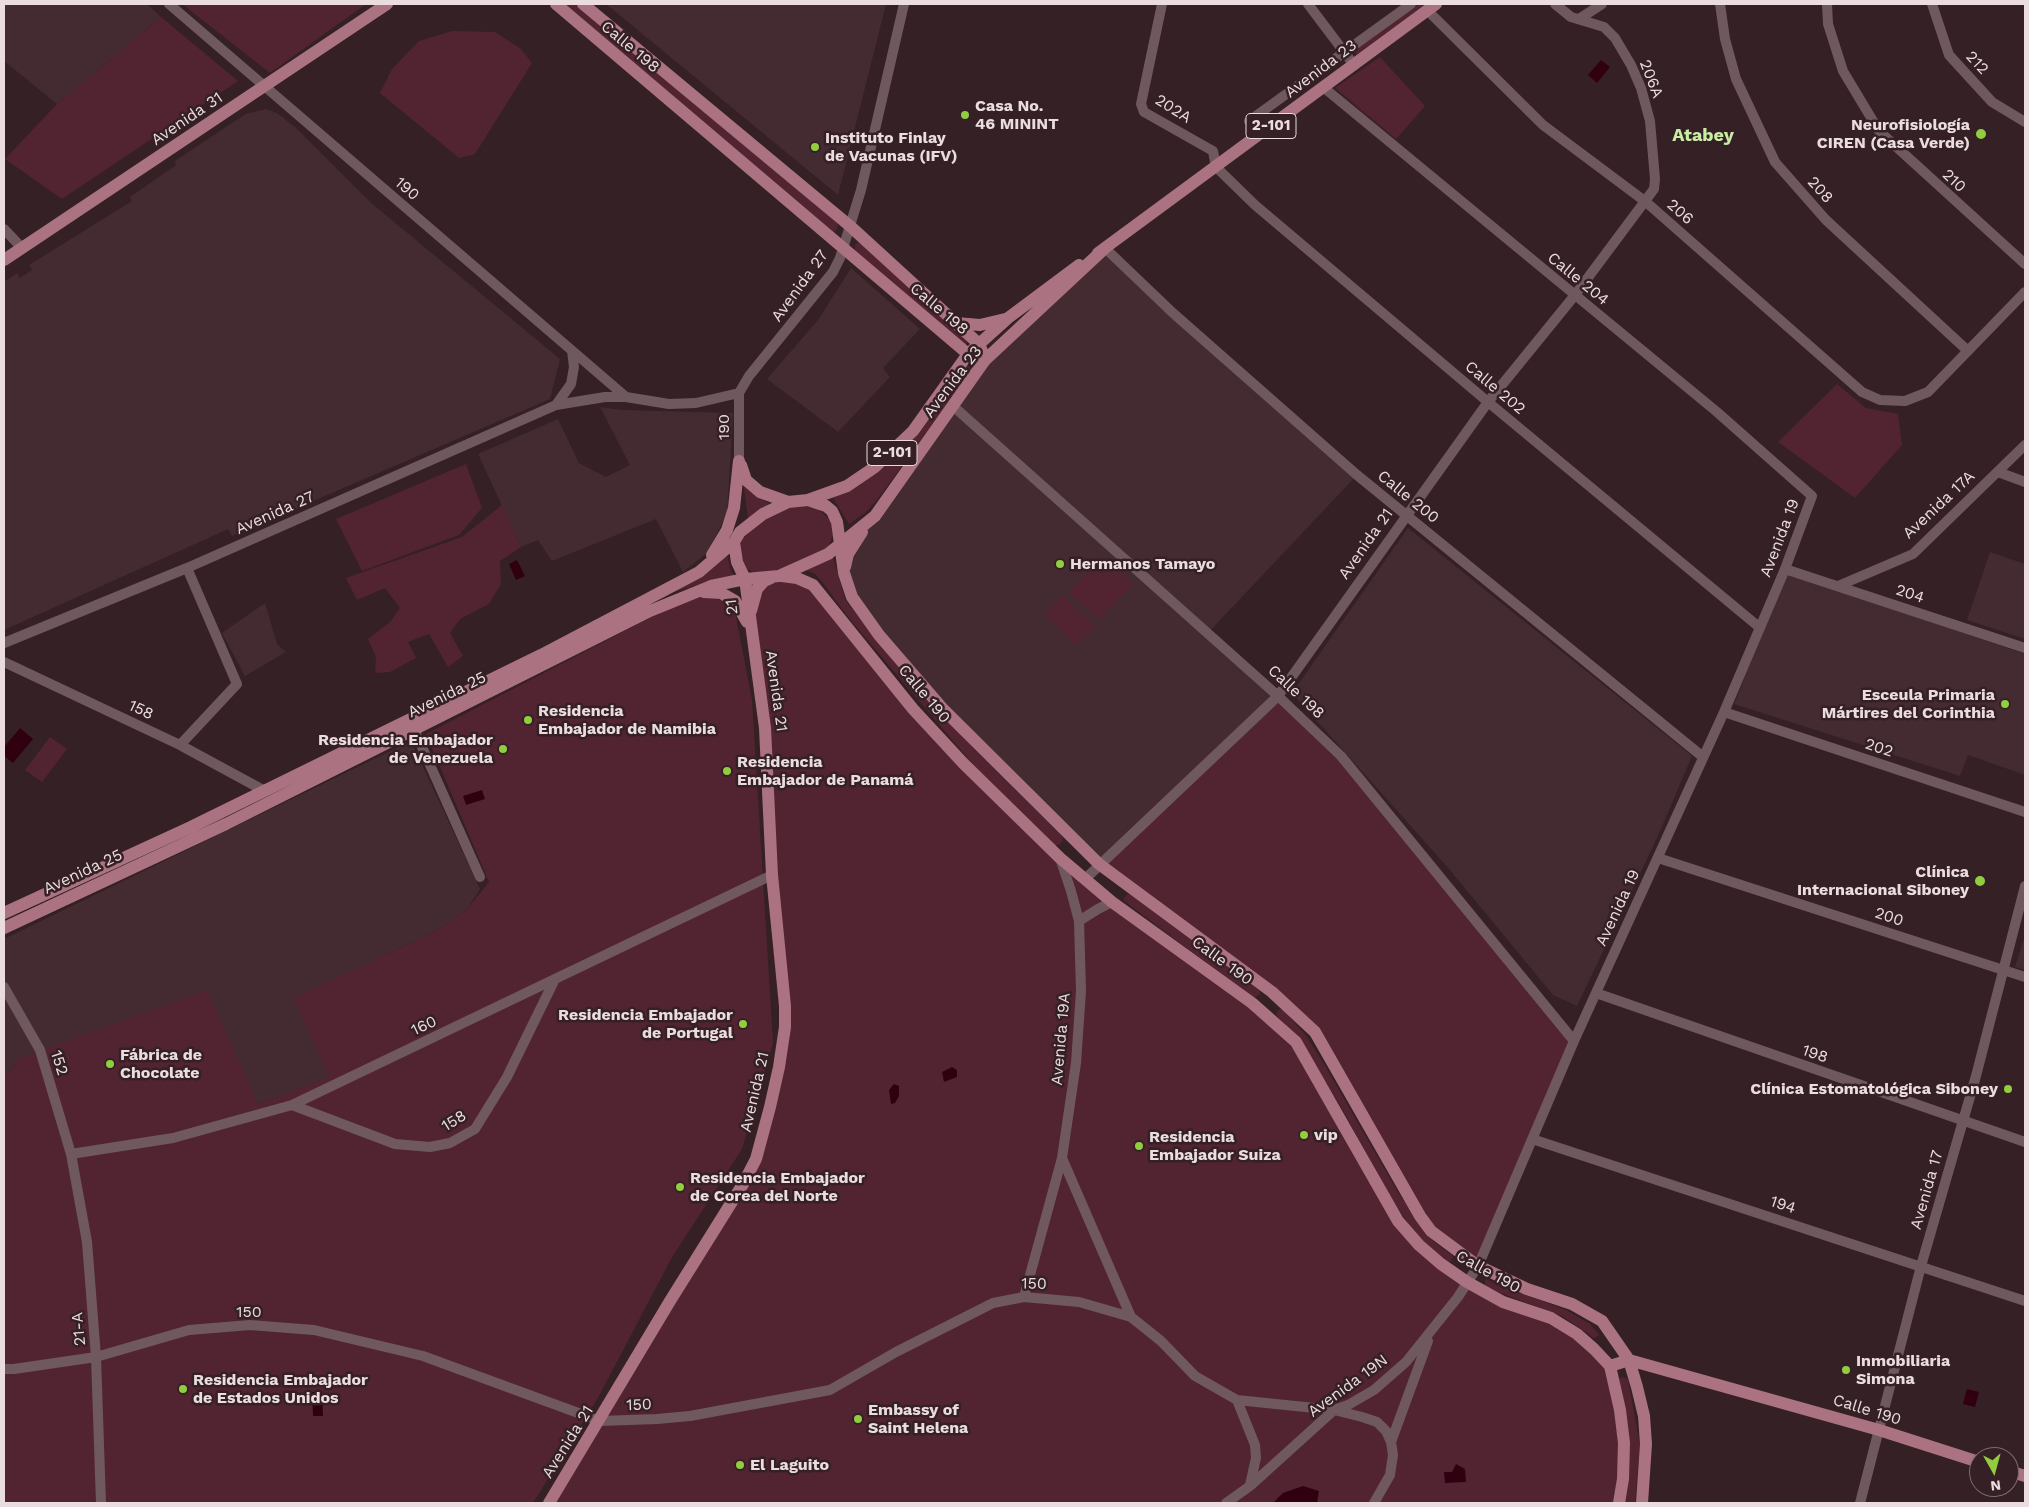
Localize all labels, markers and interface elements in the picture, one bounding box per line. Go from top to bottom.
street label: Calle 198 [597,17,663,77]
street label: Avenida 23 [1281,36,1361,102]
street label: 212 [1961,47,1993,79]
street label: 206A [1635,57,1667,101]
street label: Avenida 31 [148,88,226,150]
street label: 202A [1151,90,1195,128]
place label: Casa No. 46 MININT [975,96,1059,134]
marker: Casa No. 46 MININT [959,109,971,121]
road number: 2-101 [1246,114,1296,138]
place label: Neurofisiología CIREN (Casa Verde) [1817,115,1970,153]
district label: Atabey [1672,125,1734,147]
marker: Neurofisiología CIREN (Casa Verde) [1974,127,1988,141]
place label: Instituto Finlay de Vacunas (IFV) [825,128,958,166]
marker: Instituto Finlay de Vacunas (IFV) [809,141,821,153]
street label: 210 [1938,165,1970,197]
street label: 190 [391,173,423,205]
street label: 208 [1803,173,1837,207]
street label: 206 [1663,195,1697,229]
street label: Avenida 27 [767,246,833,326]
street label: Calle 204 [1543,248,1613,310]
street label: Calle 198 [906,279,972,339]
street label: Avenida 23 [920,342,986,422]
street label: Calle 202 [1461,357,1529,419]
street label: 190 [714,414,734,440]
road number: 2-101 [867,440,917,466]
street label: Calle 200 [1373,466,1443,528]
street label: Avenida 17A [1899,467,1979,543]
street label: Avenida 27 [233,487,317,539]
street label: Avenida 19 [1756,496,1804,580]
street label: Avenida 21 [1335,505,1397,583]
place label: Hermanos Tamayo [1070,554,1215,574]
marker: Hermanos Tamayo [1054,558,1066,570]
street label: 204 [1893,580,1927,608]
street label: 21 [722,598,742,616]
street label: Avenida 21 [761,649,791,733]
street label: Calle 190 [894,661,954,727]
street label: Calle 198 [1264,661,1328,723]
street label: Avenida 25 [405,668,489,722]
place label: Esceula Primaria Mártires del Corinthia [1822,685,1995,723]
street label: 158 [125,696,157,724]
marker: Esceula Primaria Mártires del Corinthia [1999,698,2011,710]
place label: Residencia Embajador de Namibia [538,701,716,739]
marker: Residencia Embajador de Namibia [522,714,534,726]
place label: Residencia Embajador de Venezuela [318,730,493,768]
street label: 202 [1862,734,1896,762]
marker: Residencia Embajador de Venezuela [497,743,509,755]
place label: Residencia Embajador de Panamá [737,752,914,790]
marker: Residencia Embajador de Panamá [721,765,733,777]
street label: Avenida 25 [40,845,126,899]
place label: Clínica Internacional Siboney [1797,862,1969,900]
street label: Avenida 19 [1592,867,1644,949]
marker: Clínica Internacional Siboney [1973,874,1987,888]
street label: 200 [1872,903,1906,931]
street label: Calle 190 [1188,932,1256,990]
street label: Avenida 19A [1047,992,1075,1086]
place label: Residencia Embajador de Portugal [558,1005,733,1043]
street label: 160 [408,1012,440,1040]
marker: Residencia Embajador de Portugal [737,1018,749,1030]
street label: 198 [1800,1041,1830,1067]
place label: Fábrica de Chocolate [120,1045,202,1083]
street label: 152 [46,1048,72,1078]
street label: Avenida 21 [736,1050,774,1134]
marker: Fábrica de Chocolate [104,1058,116,1070]
place label: Clínica Estomatológica Siboney [1750,1079,1998,1099]
marker: Clínica Estomatológica Siboney [2002,1083,2014,1095]
street label: 158 [438,1106,470,1136]
place label: vip [1314,1125,1338,1145]
place label: Residencia Embajador Suiza [1149,1127,1281,1165]
marker: vip [1298,1129,1310,1141]
marker: Residencia Embajador Suiza [1133,1140,1145,1152]
street label: Avenida 17 [1907,1148,1947,1232]
place label: Residencia Embajador de Corea del Norte [690,1168,865,1206]
marker: Residencia Embajador de Corea del Norte [674,1181,686,1193]
street label: 194 [1768,1192,1798,1218]
street label: Calle 190 [1452,1246,1524,1298]
street label: 150 [1021,1274,1047,1294]
street label: 150 [236,1302,262,1322]
street label: 21-A [68,1311,90,1347]
street label: Avenida 19N [1304,1351,1392,1421]
place label: Inmobiliaria Simona [1856,1351,1950,1389]
marker: Inmobiliaria Simona [1840,1364,1852,1376]
place label: Residencia Embajador de Estados Unidos [193,1370,368,1408]
marker: Residencia Embajador de Estados Unidos [177,1383,189,1395]
street label: Calle 190 [1830,1391,1904,1429]
street label: 150 [626,1395,652,1415]
place label: Embassy of Saint Helena [868,1400,968,1438]
street label: Avenida 21 [538,1402,598,1482]
marker: Embassy of Saint Helena [852,1413,864,1425]
north arrow [1969,1447,2019,1497]
place label: El Laguito [750,1455,829,1475]
marker: El Laguito [734,1459,746,1471]
text: N [1990,1477,2002,1494]

